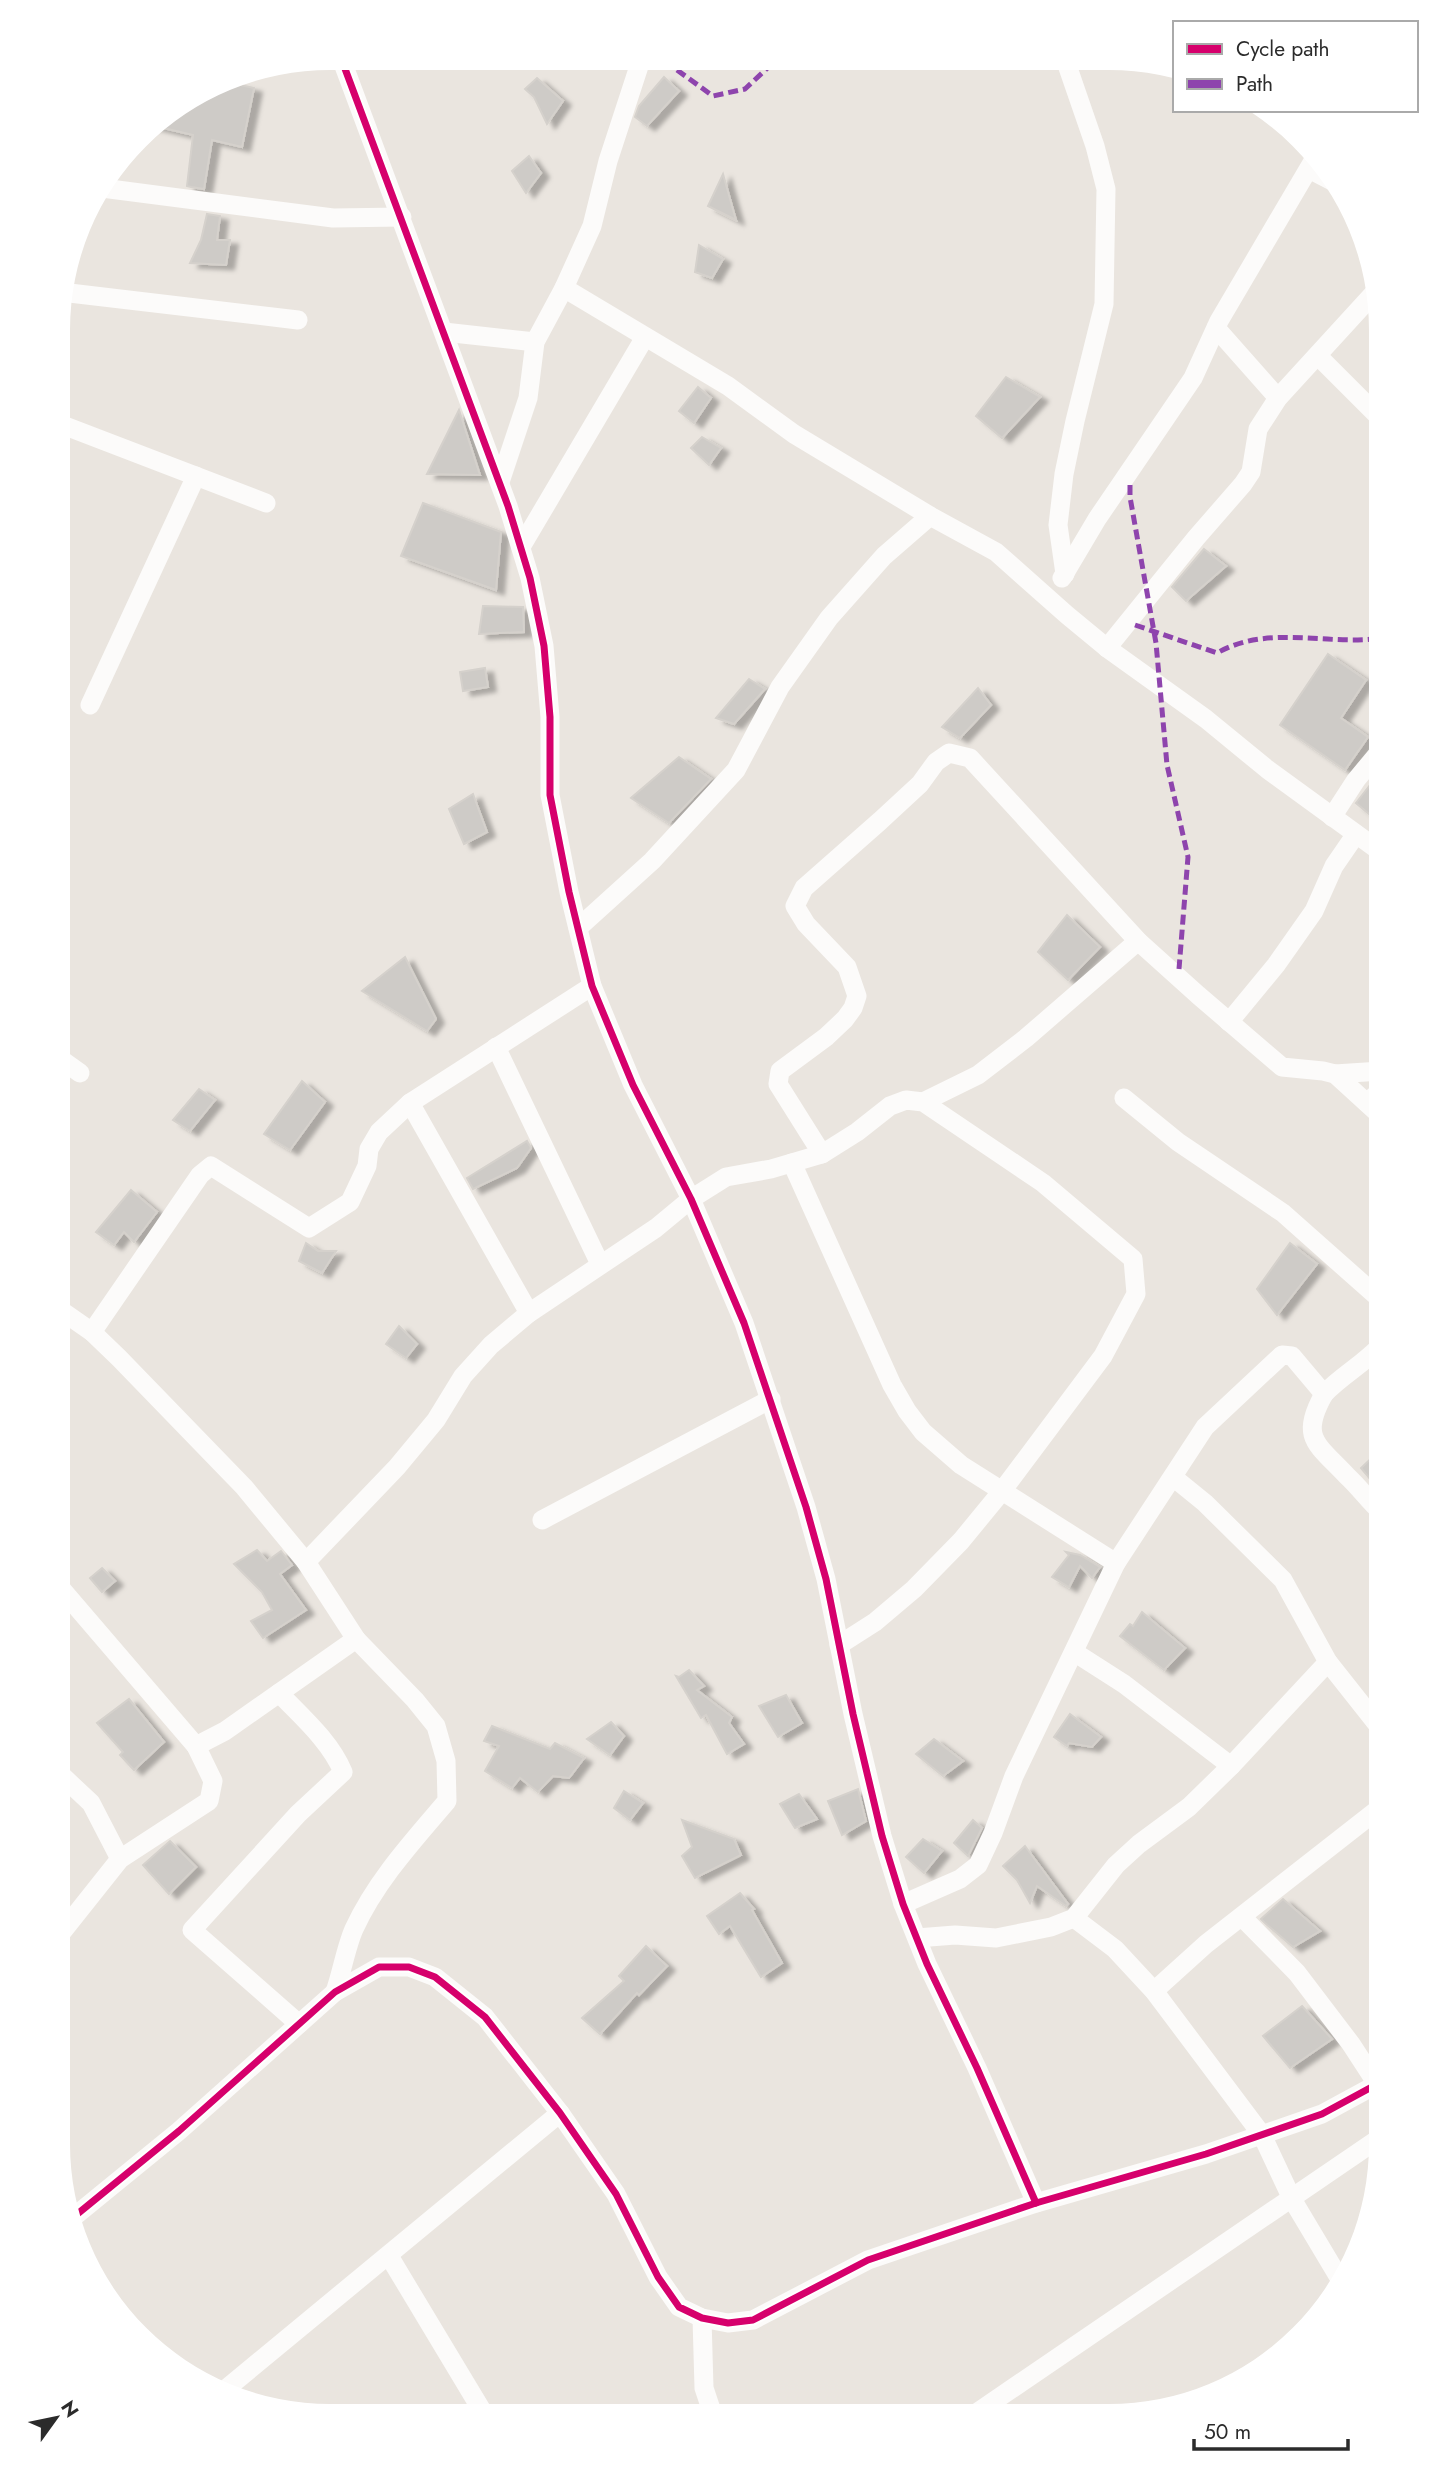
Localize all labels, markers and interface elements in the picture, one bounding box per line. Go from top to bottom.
legend [1173,21,1418,112]
text: Cycle path [1236,34,1329,64]
text: Path [1236,69,1273,99]
north arrow [21,2383,91,2453]
text: N [54,2395,85,2423]
scale bar [1194,2408,1348,2452]
text: 50 m [1204,2417,1251,2447]

